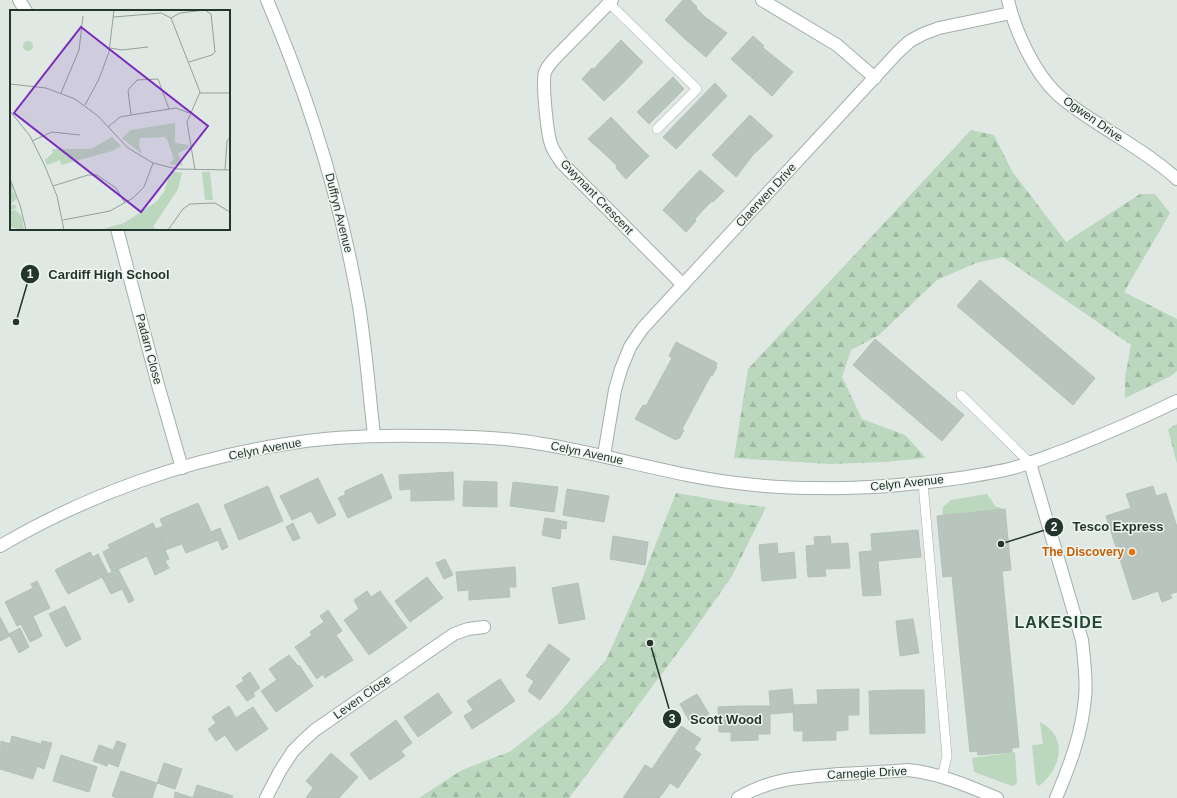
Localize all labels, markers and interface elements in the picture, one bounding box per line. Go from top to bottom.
inset map [10,10,230,230]
street label: Ogwen Drive [1061,93,1126,145]
street label: Gwynant Crescent [558,157,637,238]
street label: Claerwen Drive [733,160,799,230]
street label: Duffryn Avenue [322,172,356,255]
callout: Cardiff High School [20,262,177,287]
text: 1 [27,267,34,281]
text: Cardiff High School [48,267,170,282]
street label: Padarn Close [133,312,165,386]
street label: Celyn Avenue [227,435,303,463]
street label: Celyn Avenue [549,438,625,468]
street label: Celyn Avenue [870,472,945,494]
callout: Tesco Express [1044,514,1171,539]
text: Tesco Express [1073,519,1163,534]
text: 2 [1051,520,1058,534]
place label: The Discovery [1042,545,1124,559]
marker: The Discovery [1127,547,1137,557]
district label: LAKESIDE [1015,614,1103,631]
street label: Leven Close [331,672,394,722]
callout: Scott Wood [662,707,770,732]
text: 3 [669,712,676,726]
text: Scott Wood [690,712,762,727]
street label: Carnegie Drive [827,764,908,782]

